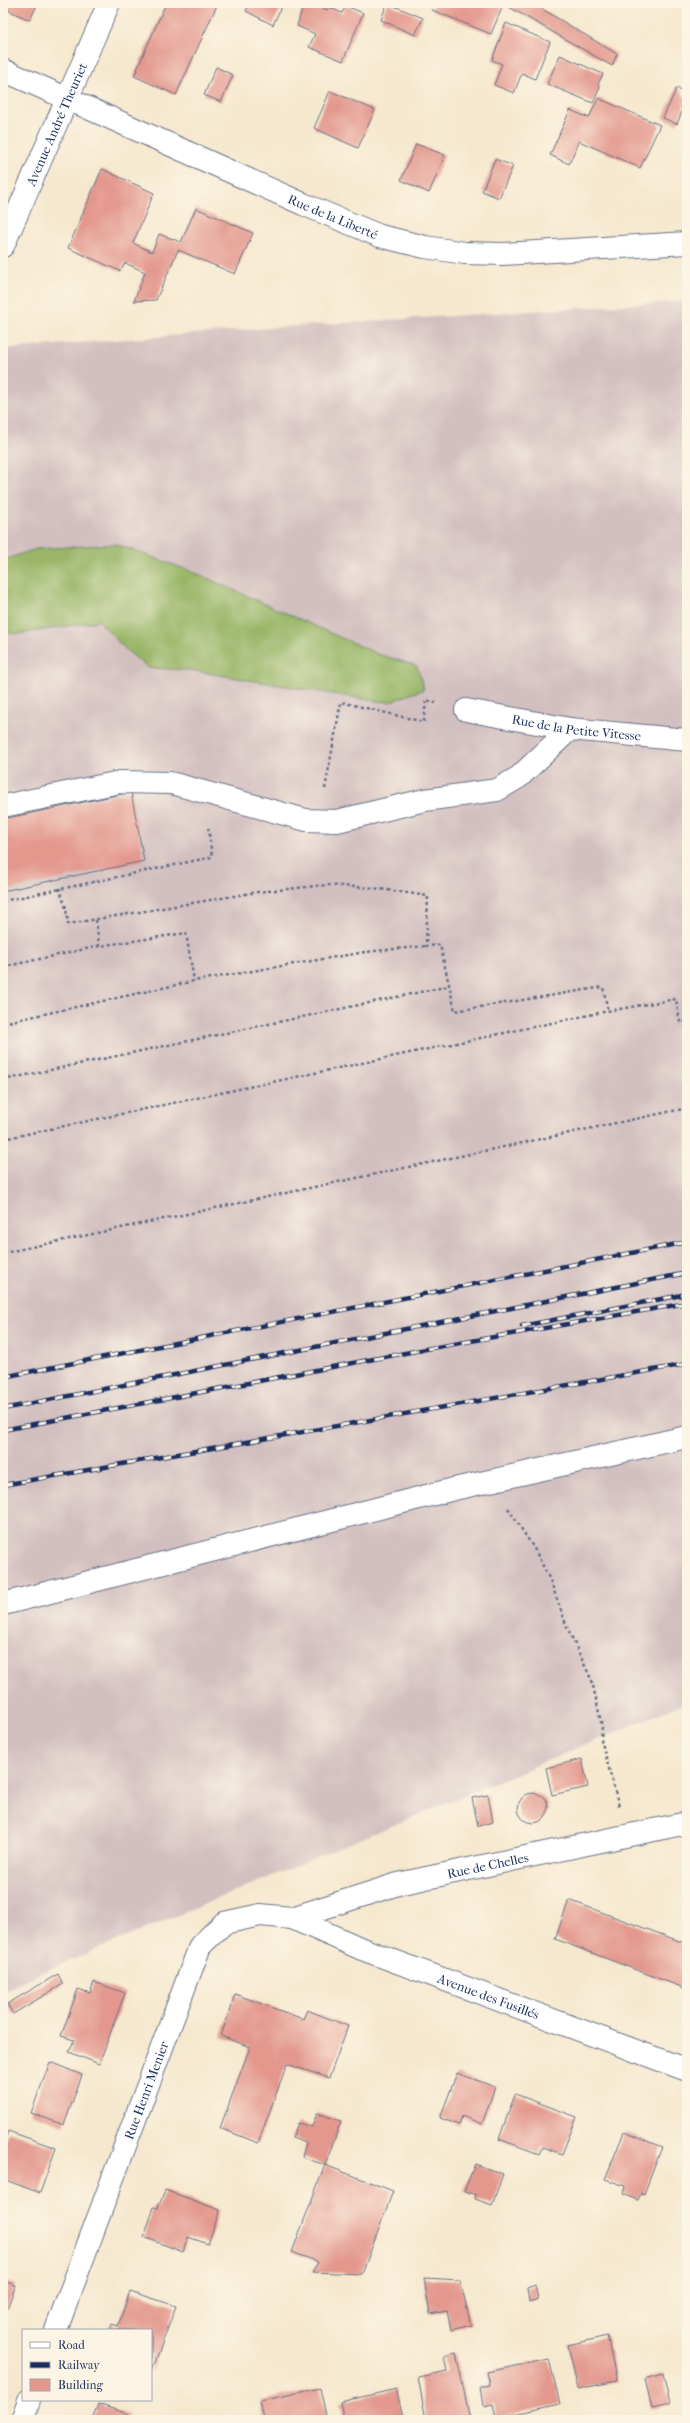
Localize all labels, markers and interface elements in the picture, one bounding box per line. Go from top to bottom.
street label: Avenue André Theuriet [22,60,90,189]
street label: Rue de la Liberté [286,191,381,242]
street label: Rue de la Petite Vitesse [511,711,642,743]
street label: Rue de Chelles [446,1849,530,1881]
street label: Avenue des Fusillés [435,1970,542,2022]
street label: Rue Henri Menier [121,2039,171,2141]
legend [22,2329,152,2401]
text: Road [58,2338,85,2352]
text: Railway [58,2358,100,2372]
text: Building [58,2378,103,2392]

